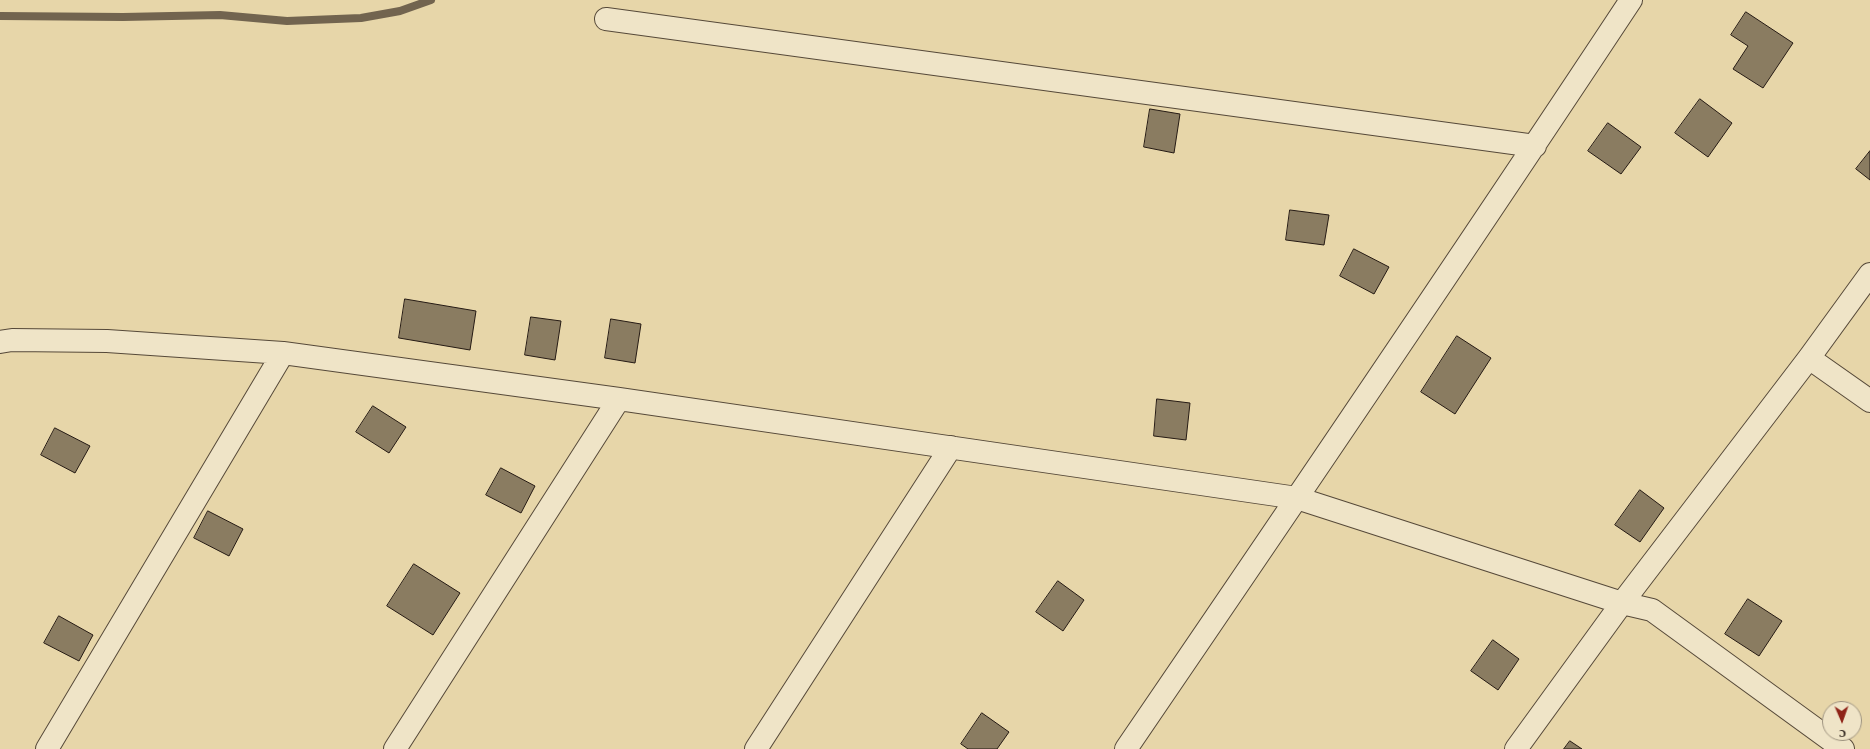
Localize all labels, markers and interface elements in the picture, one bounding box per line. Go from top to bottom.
north arrow [1822,701,1862,741]
text: С [1839,725,1846,740]

